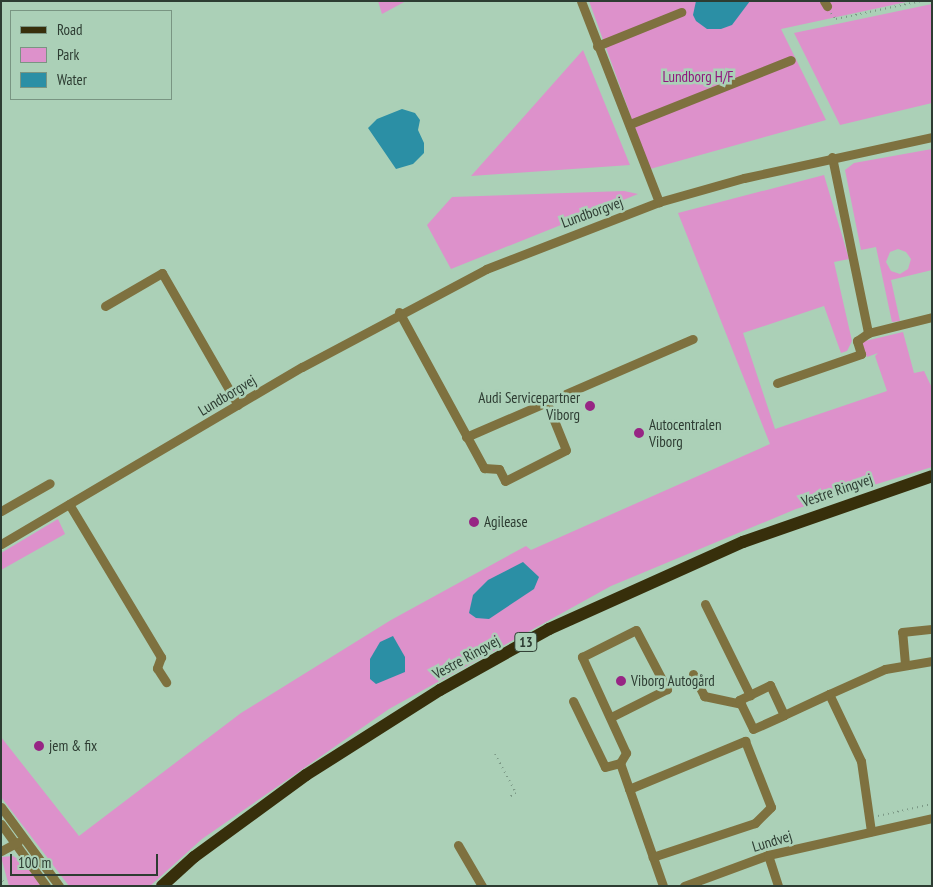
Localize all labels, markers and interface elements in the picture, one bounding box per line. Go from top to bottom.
legend [10,10,172,100]
text: Road [57,20,83,39]
text: Park [57,45,79,64]
park label: Lundborg H/F [662,68,734,86]
text: Water [57,70,87,89]
street label: Lundborgvej [559,193,625,231]
street label: Lundborgvej [195,371,259,419]
place label: Audi Servicepartner Viborg [478,388,580,423]
marker: Audi Servicepartner Viborg [584,400,596,412]
place label: Autocentralen Viborg [649,415,721,450]
marker: Autocentralen Viborg [633,427,645,439]
street label: Vestre Ringvej [799,469,875,511]
place label: Agilease [484,513,528,531]
marker: Agilease [468,516,480,528]
road number: 13 [514,630,538,654]
street label: Vestre Ringvej [429,631,503,683]
place label: Viborg Autogård [631,672,715,690]
marker: Viborg Autogård [615,675,627,687]
place label: jem & fix [49,737,97,755]
marker: jem & fix [33,740,45,752]
street label: Lundvej [750,826,794,856]
scale bar [12,844,160,876]
text: 100 m [18,853,51,872]

